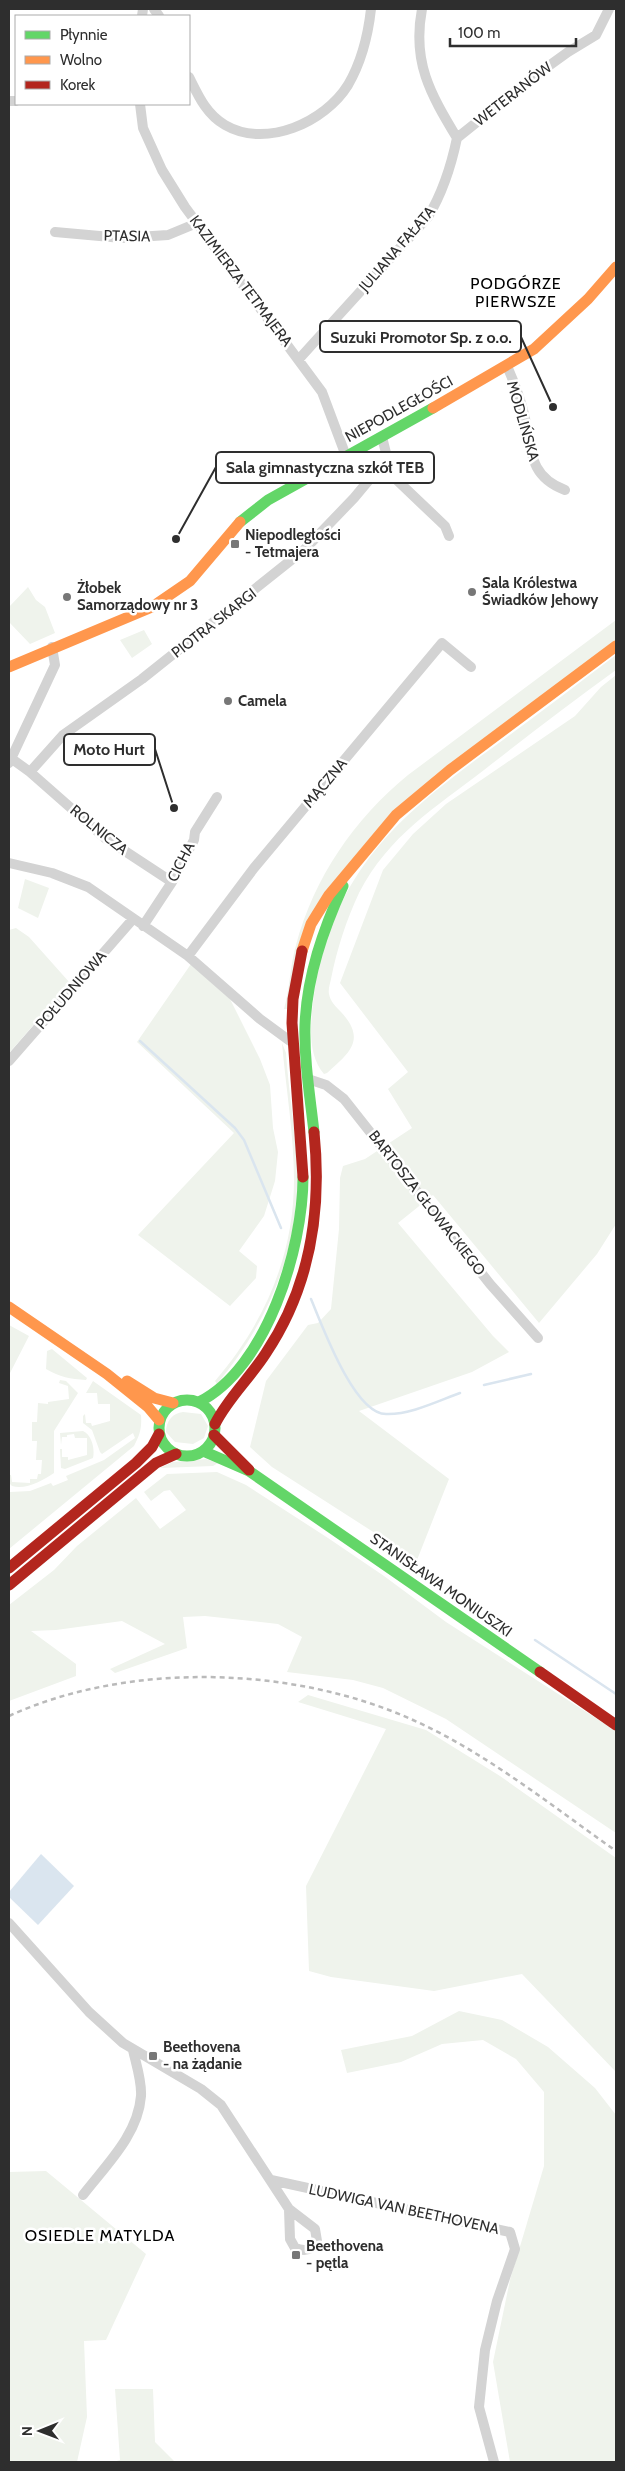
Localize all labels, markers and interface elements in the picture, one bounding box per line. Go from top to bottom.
legend [15,15,190,105]
scale bar [450,15,576,47]
text: 100 m [458,24,500,42]
text: Płynnie [60,26,108,44]
text: Wolno [60,51,102,69]
street label: WETERANÓW [470,57,556,130]
text: Korek [60,76,95,94]
street label: JULIANA FAŁATA [354,202,439,296]
street label: KAZIMIERZA TETMAJERA [186,212,297,351]
street label: PTASIA [103,227,151,245]
district label: PODGÓRZE PIERWSZE [470,274,562,311]
callout: Suzuki Promotor Sp. z o.o. [320,321,521,352]
text: Suzuki Promotor Sp. z o.o. [330,328,512,347]
street label: NIEPODLEGŁOŚCI [342,371,456,446]
street label: MODLIŃSKA [503,378,544,464]
callout: Sala gimnastyczna szkół TEB [216,452,434,483]
text: Sala gimnastyczna szkół TEB [226,458,424,477]
place label: Niepodległości - Tetmajera [245,526,341,561]
marker: Niepodległości - Tetmajera [229,538,241,550]
place label: Sala Królestwa Świadków Jehowy [482,574,599,609]
place label: Żłobek Samorządowy nr 3 [77,579,198,614]
street label: PIOTRA SKARGI [168,584,260,662]
marker: Sala Królestwa Świadków Jehowy [466,586,478,598]
marker: Żłobek Samorządowy nr 3 [61,591,73,603]
place label: Camela [238,692,287,710]
marker: Camela [222,695,234,707]
callout: Moto Hurt [64,734,155,765]
text: Moto Hurt [73,740,145,759]
street label: MĄCZNA [299,754,351,811]
street label: ROLNICZA [66,801,132,859]
street label: CICHA [163,838,199,885]
street label: POŁUDNIOWA [32,947,110,1033]
street label: BARTOSZA GŁOWACKIEGO [365,1127,489,1279]
street label: STANISŁAWA MONIUSZKI [367,1529,515,1641]
place label: Beethovena - na żądanie [163,2038,242,2073]
marker: Beethovena - na żądanie [147,2050,159,2062]
street label: LUDWIGA VAN BEETHOVENA [307,2180,501,2238]
district label: OSIEDLE MATYLDA [25,2226,175,2245]
place label: Beethovena - pętla [306,2237,384,2272]
marker: Beethovena - pętla [290,2249,302,2261]
north arrow [15,2406,65,2456]
text: N [18,2426,36,2436]

